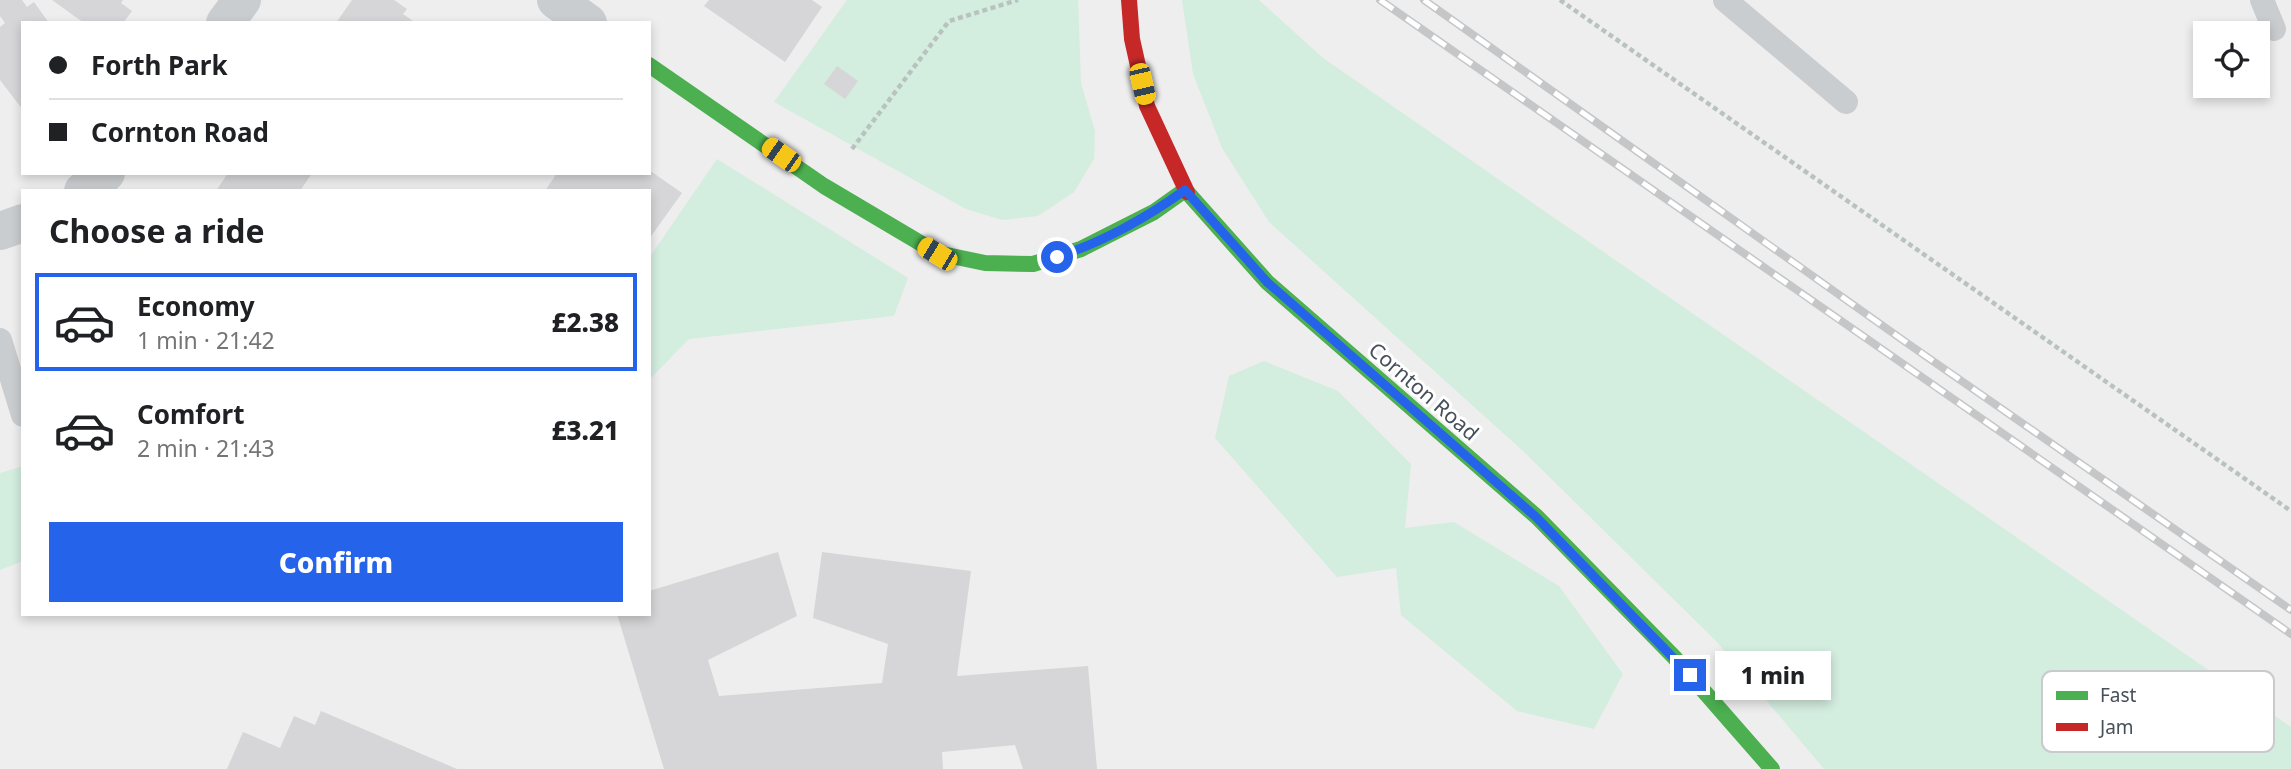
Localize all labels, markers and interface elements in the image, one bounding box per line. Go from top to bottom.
map controls [2193,21,2270,98]
button: locate [2193,21,2270,98]
text: Forth Park [91,47,228,83]
car [1128,61,1157,107]
text: Cornton Road [91,114,269,150]
car [758,134,805,176]
text: Choose a ride [49,209,265,252]
car [914,234,961,274]
route start [1041,241,1073,273]
text: Economy [137,288,255,324]
icon: car [53,291,116,354]
text: £2.38 [551,304,619,340]
text: 1 min · 21:42 [137,324,275,356]
street label: Cornton Road [1363,336,1485,446]
text: Comfort [137,396,245,432]
icon: car [53,399,116,462]
text: £3.21 [551,412,619,448]
text: 2 min · 21:43 [137,432,275,464]
button: Confirm [49,522,623,602]
callout: 1 min [1714,650,1830,700]
route end [1674,659,1706,691]
text: 1 min [1741,659,1805,691]
legend [2042,671,2274,752]
text: Fast [2100,682,2137,708]
text: Jam [2098,714,2134,740]

